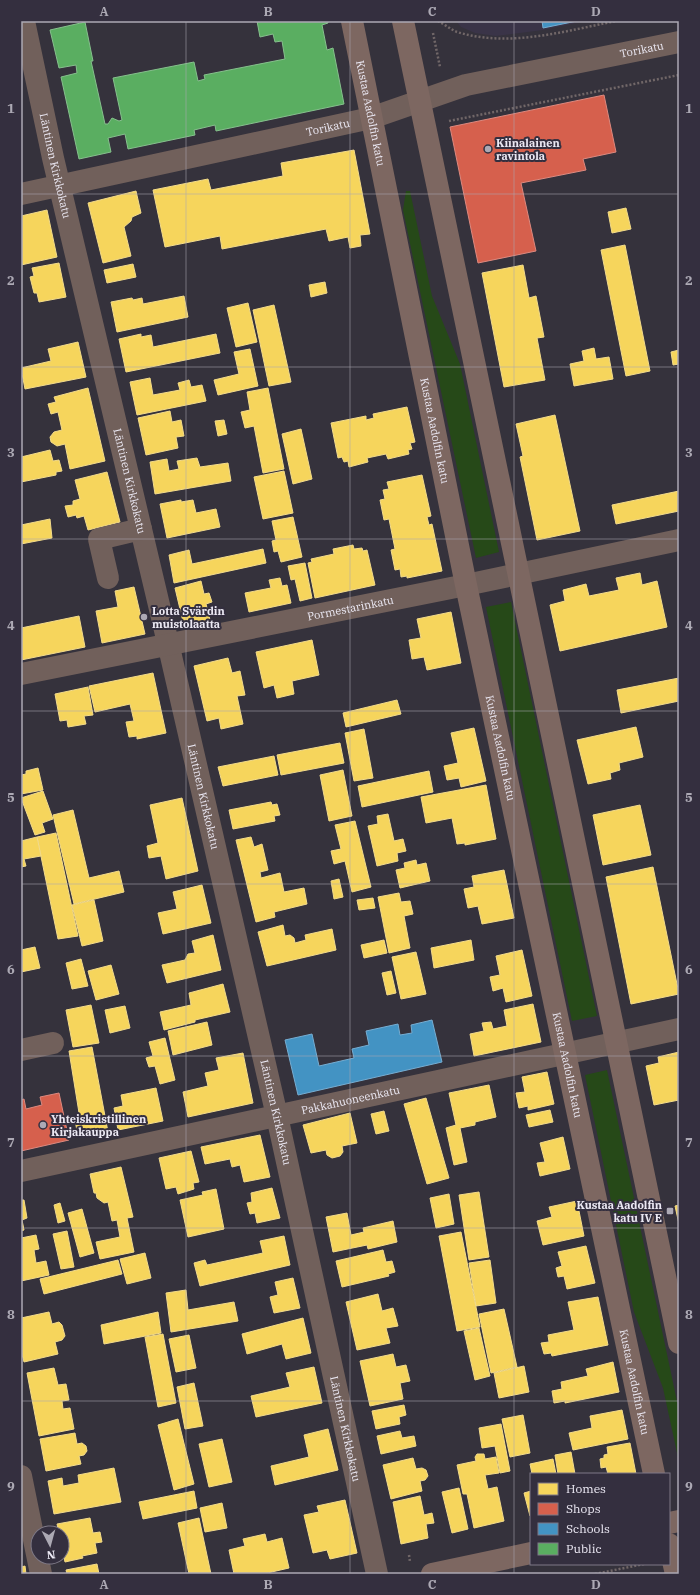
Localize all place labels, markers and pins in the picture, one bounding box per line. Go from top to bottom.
place label: Kiinalainen ravintola [496,136,560,163]
marker: Kiinalainen ravintola [483,144,493,154]
place label: Lotta Svärdin muistolaatta [152,604,225,631]
marker: Lotta Svärdin muistolaatta [139,612,149,622]
place label: Yhteiskristillinen Kirjakauppa [51,1112,146,1139]
marker: Yhteiskristillinen Kirjakauppa [38,1120,48,1130]
place label: Kustaa Aadolfin katu IV E [577,1198,662,1225]
marker: Kustaa Aadolfin katu IV E [665,1206,675,1216]

